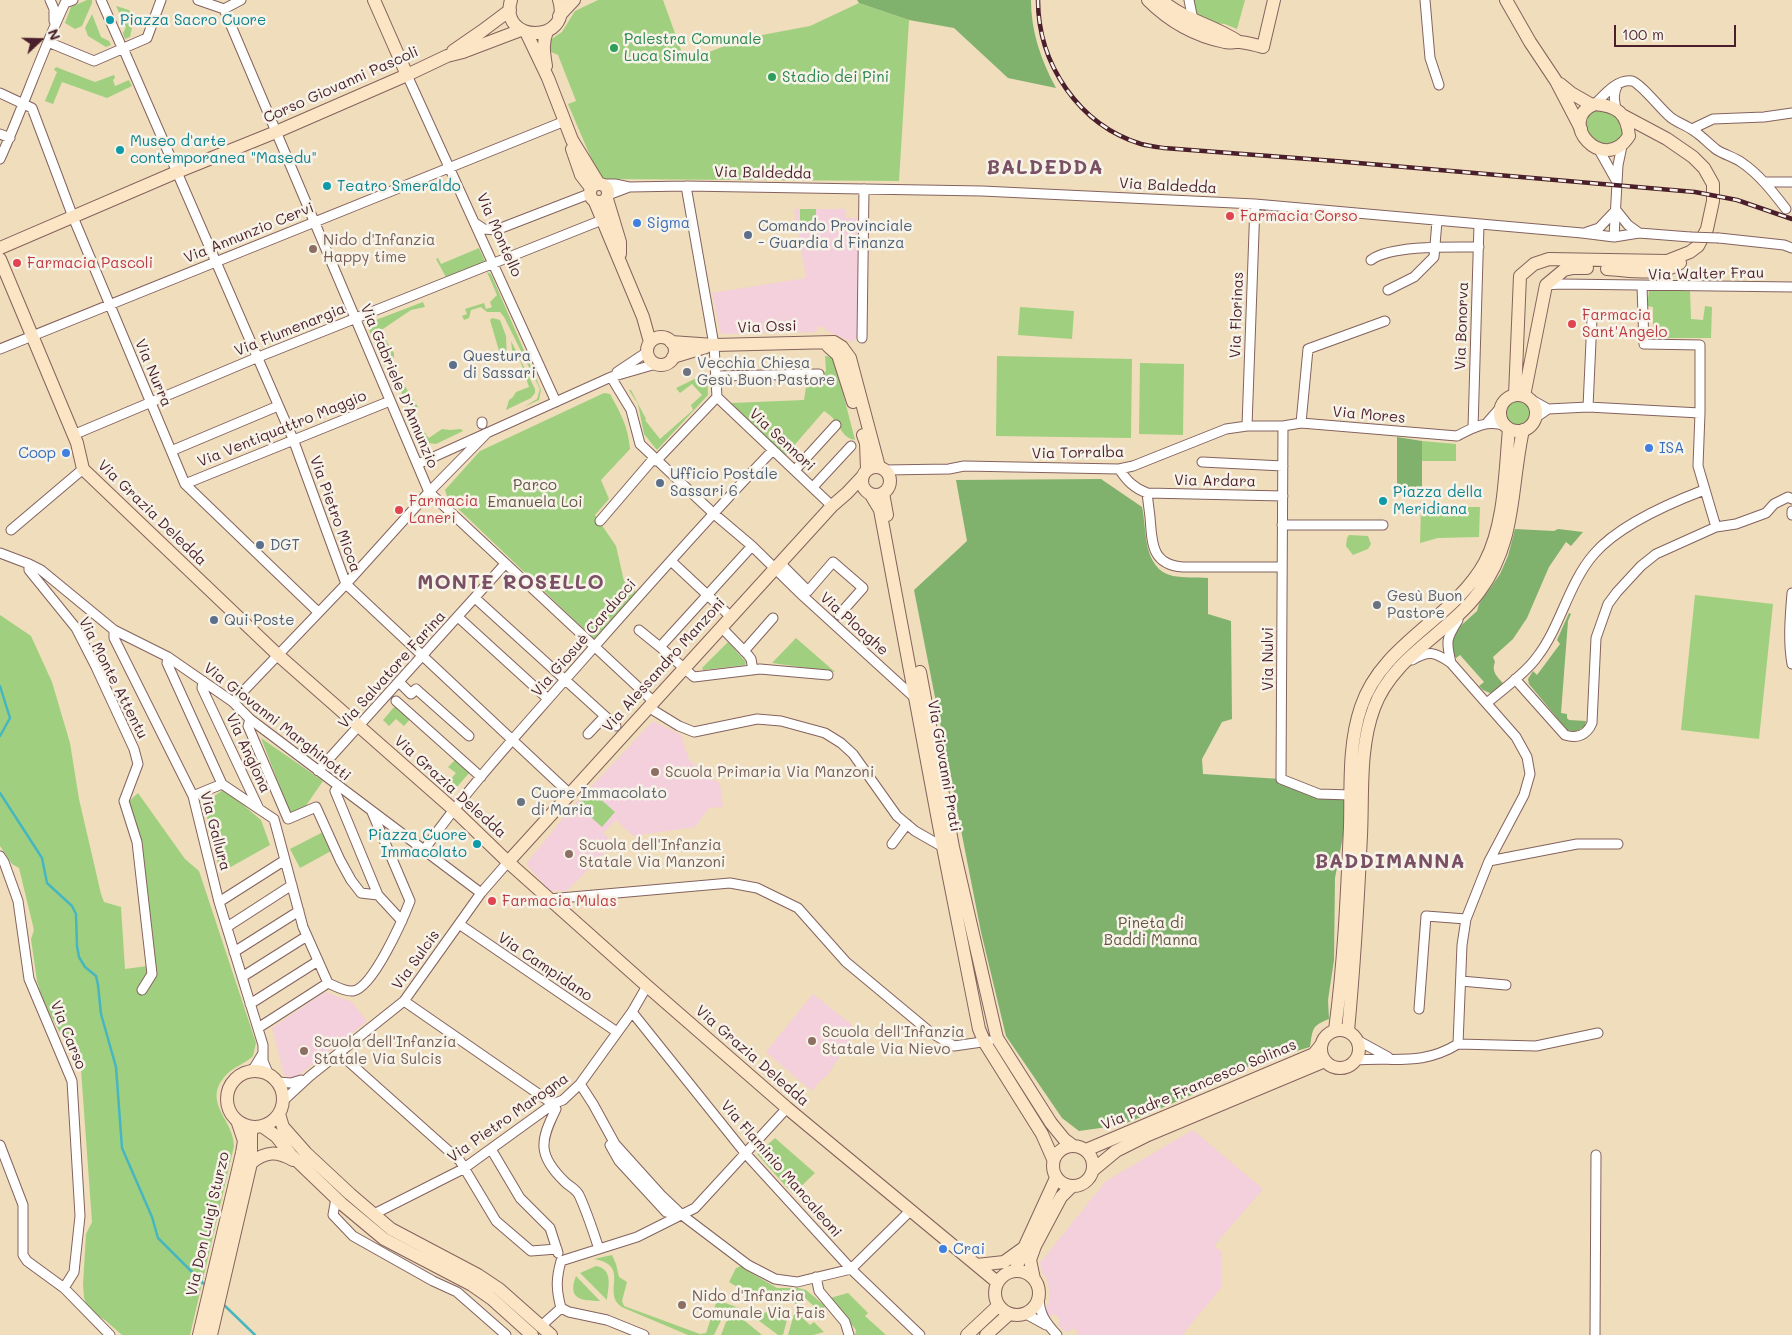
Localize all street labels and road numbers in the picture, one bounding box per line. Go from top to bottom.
street label: Corso Giovanni Pascoli [261,43,421,127]
street label: Via Baldedda [714,163,812,183]
street label: Via Baldedda [1119,174,1217,198]
street label: Via Montello [473,190,525,280]
street label: Via Annunzio Cervi [181,199,317,267]
street label: Via Walter Frau [1648,264,1764,284]
street label: Via Florinas [1226,271,1248,359]
street label: Via Bonorva [1451,281,1473,371]
street label: Via Flumenargia [232,300,348,360]
street label: Via Gabriele D'Annunzio [356,301,442,471]
street label: Via Ossi [737,317,797,337]
street label: Via Nurra [131,336,175,410]
street label: Via Ventiquattro Maggio [195,387,369,471]
street label: Via Mores [1332,403,1406,427]
street label: Via Sennori [745,405,819,475]
street label: Via Torralba [1032,443,1124,463]
street label: Via Pietro Micca [306,453,364,575]
street label: Via Grazia Deledda [94,456,210,570]
street label: Via Ardara [1174,471,1256,491]
street label: Via Giosuè Carducci [528,575,640,701]
street label: Via Ploaghe [816,589,892,659]
street label: Via Alessandro Manzoni [599,594,729,736]
street label: Via Salvatore Farina [335,608,449,732]
street label: Via Monte Attentu [75,614,151,742]
street label: Via Nulvi [1259,627,1277,691]
street label: Via Giovanni Marghinotti [200,659,354,785]
street label: Via Giovanni Prati [924,699,964,833]
street label: Via Anglona [222,710,274,796]
street label: Via Grazia Deledda [390,732,510,842]
street label: Via Gallura [196,789,234,873]
street label: Via Sulcis [388,927,444,993]
street label: Via Campidano [494,929,596,1005]
street label: Via Carso [46,998,90,1072]
street label: Via Grazia Deledda [692,1002,812,1110]
street label: Via Padre Francesco Solinas [1099,1036,1299,1134]
street label: Via Pietro Marogna [444,1070,572,1166]
street label: Via Flaminio Mancaleoni [717,1097,845,1241]
street label: Via Don Luigi Sturzo [183,1150,233,1298]

